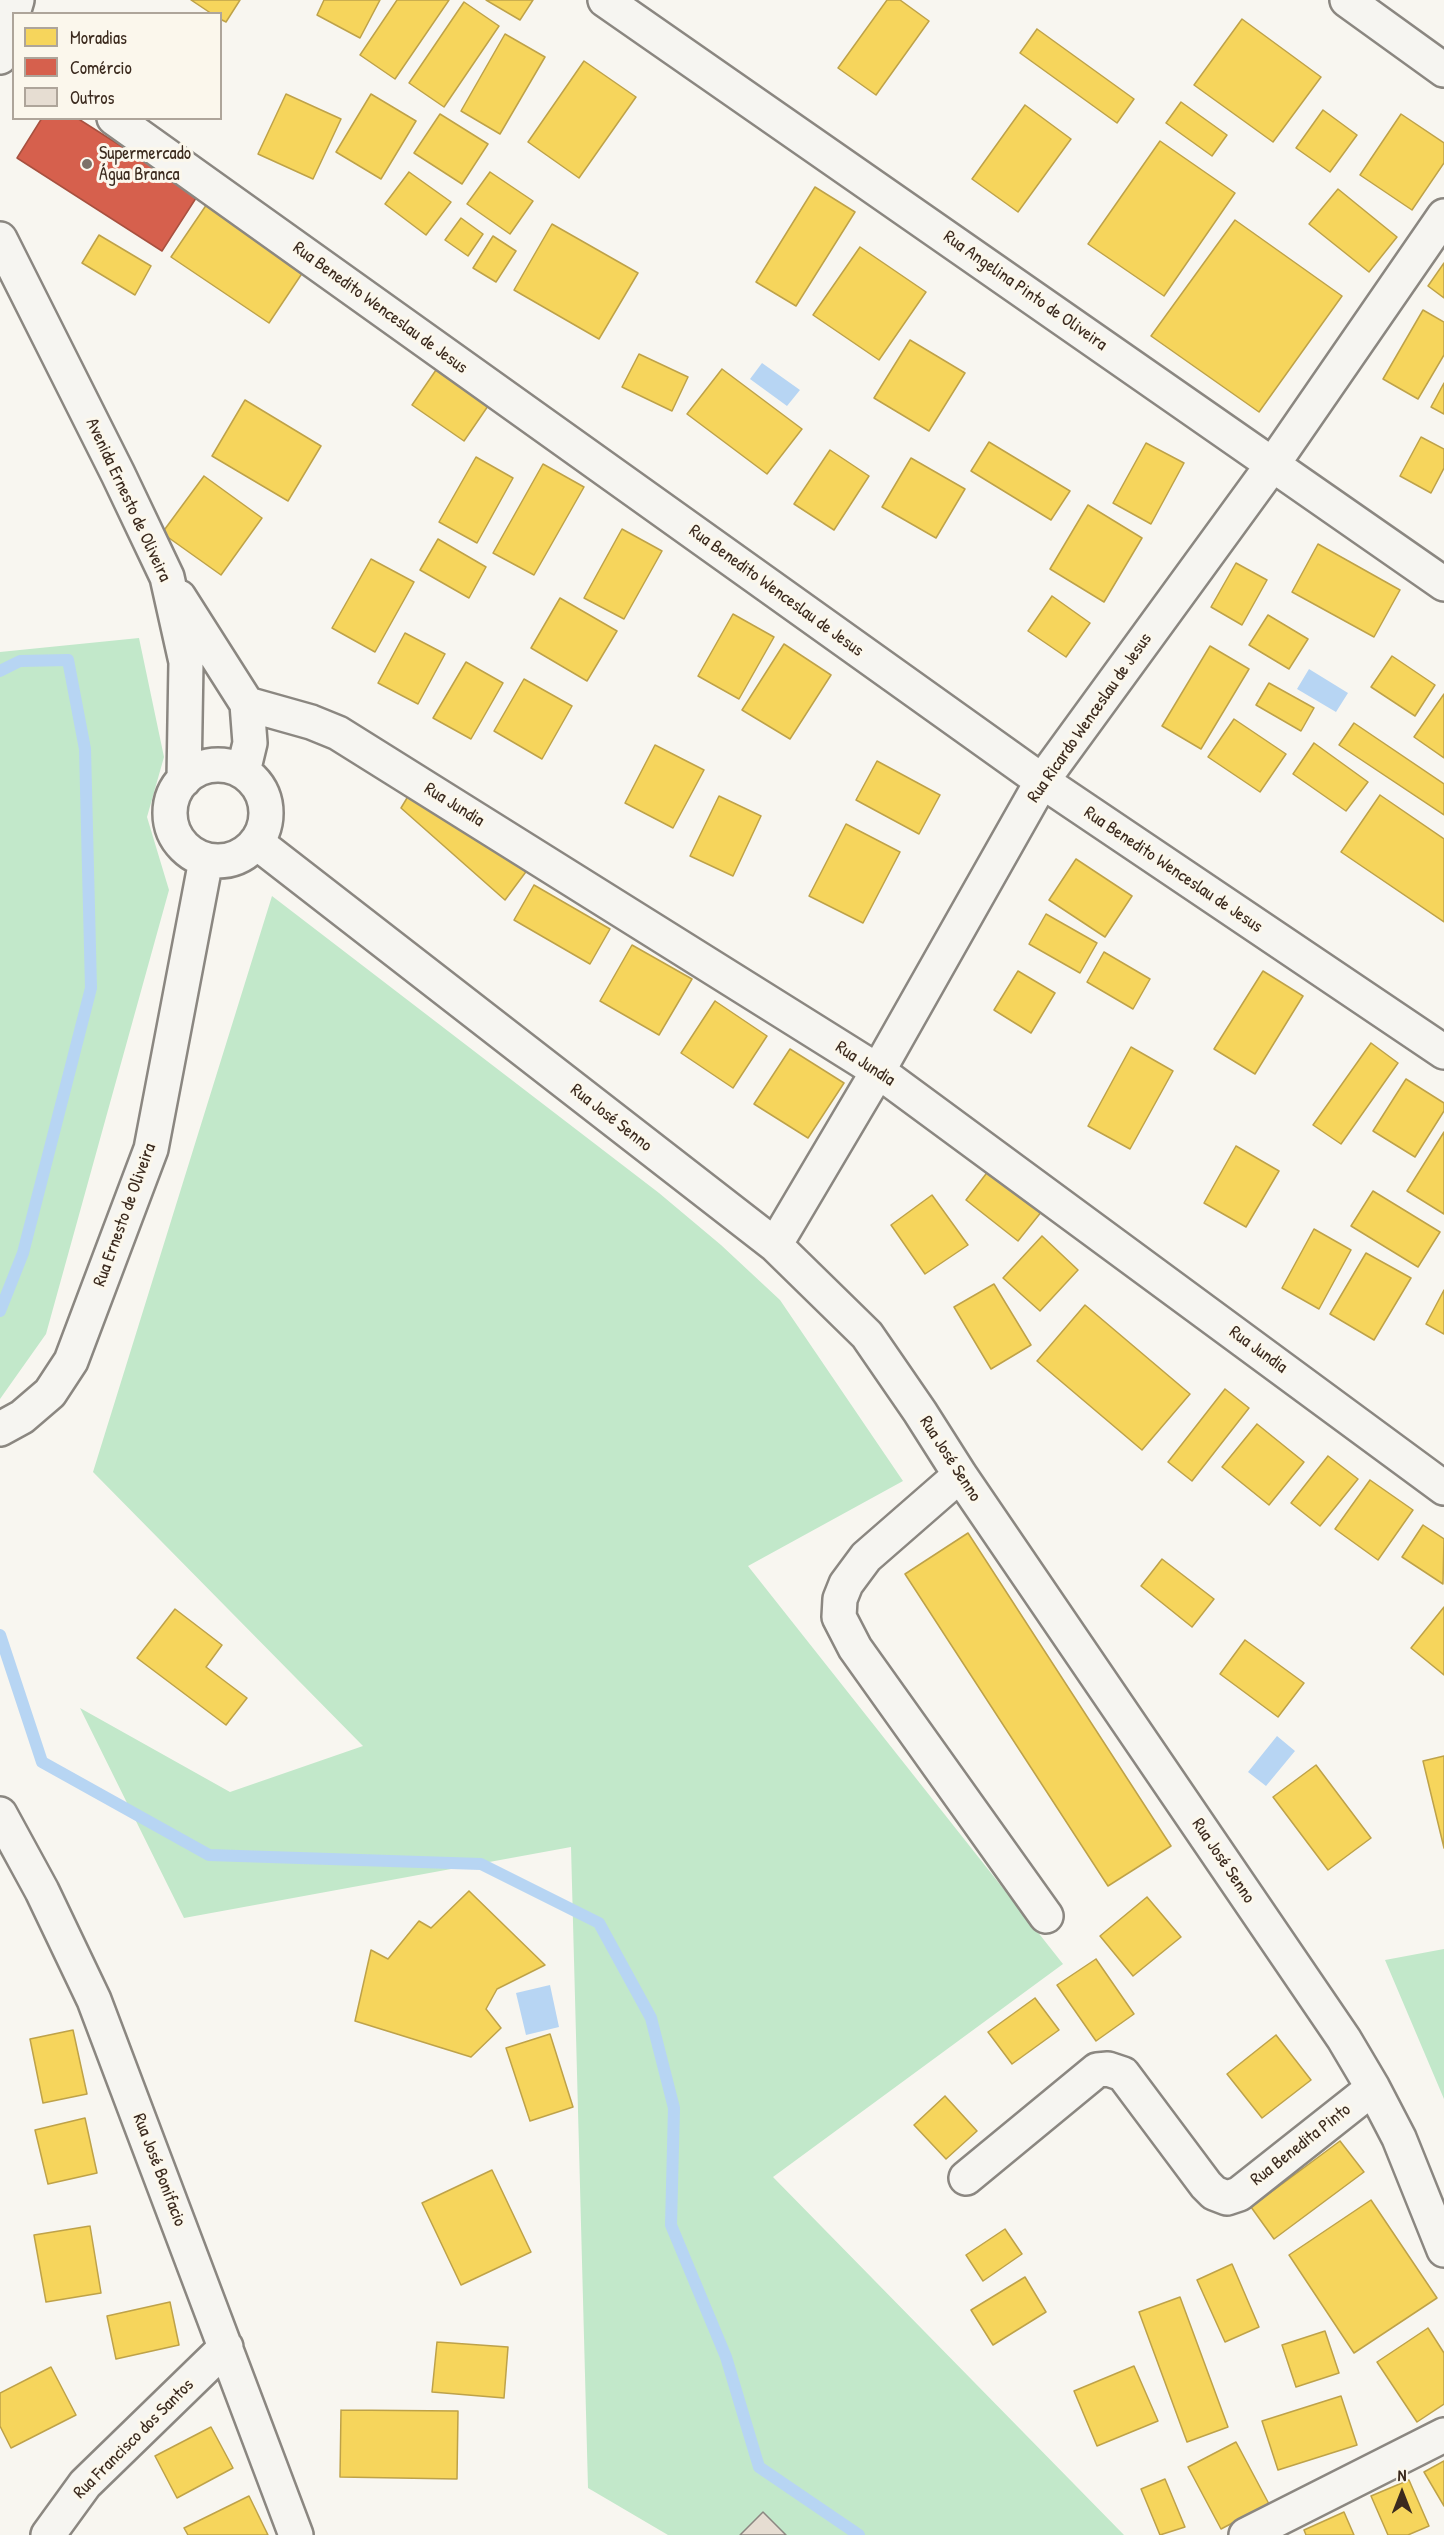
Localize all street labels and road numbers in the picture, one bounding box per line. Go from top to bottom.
street label: Rua Angelina Pinto de Oliveira [939,226,1111,356]
street label: Rua Benedito Wenceslau de Jesus [288,237,472,379]
street label: Avenida Ernesto de Oliveira [81,415,175,585]
street label: Rua Benedito Wenceslau de Jesus [684,520,868,662]
street label: Rua Ricardo Wenceslau de Jesus [1023,629,1157,807]
street label: Rua Jundia [420,778,488,832]
street label: Rua Benedito Wenceslau de Jesus [1080,802,1266,938]
street label: Rua Jundia [831,1037,899,1091]
street label: Rua José Senno [566,1079,656,1157]
street label: Rua Ernesto de Oliveira [89,1140,161,1290]
street label: Rua Jundia [1225,1322,1291,1378]
street label: Rua José Senno [914,1412,986,1506]
street label: Rua José Senno [1187,1814,1259,1908]
street label: Rua Benedita Pinto [1247,2099,1355,2191]
street label: Rua José Bonifacio [128,2111,190,2229]
street label: Rua Francisco dos Santos [69,2374,199,2504]

